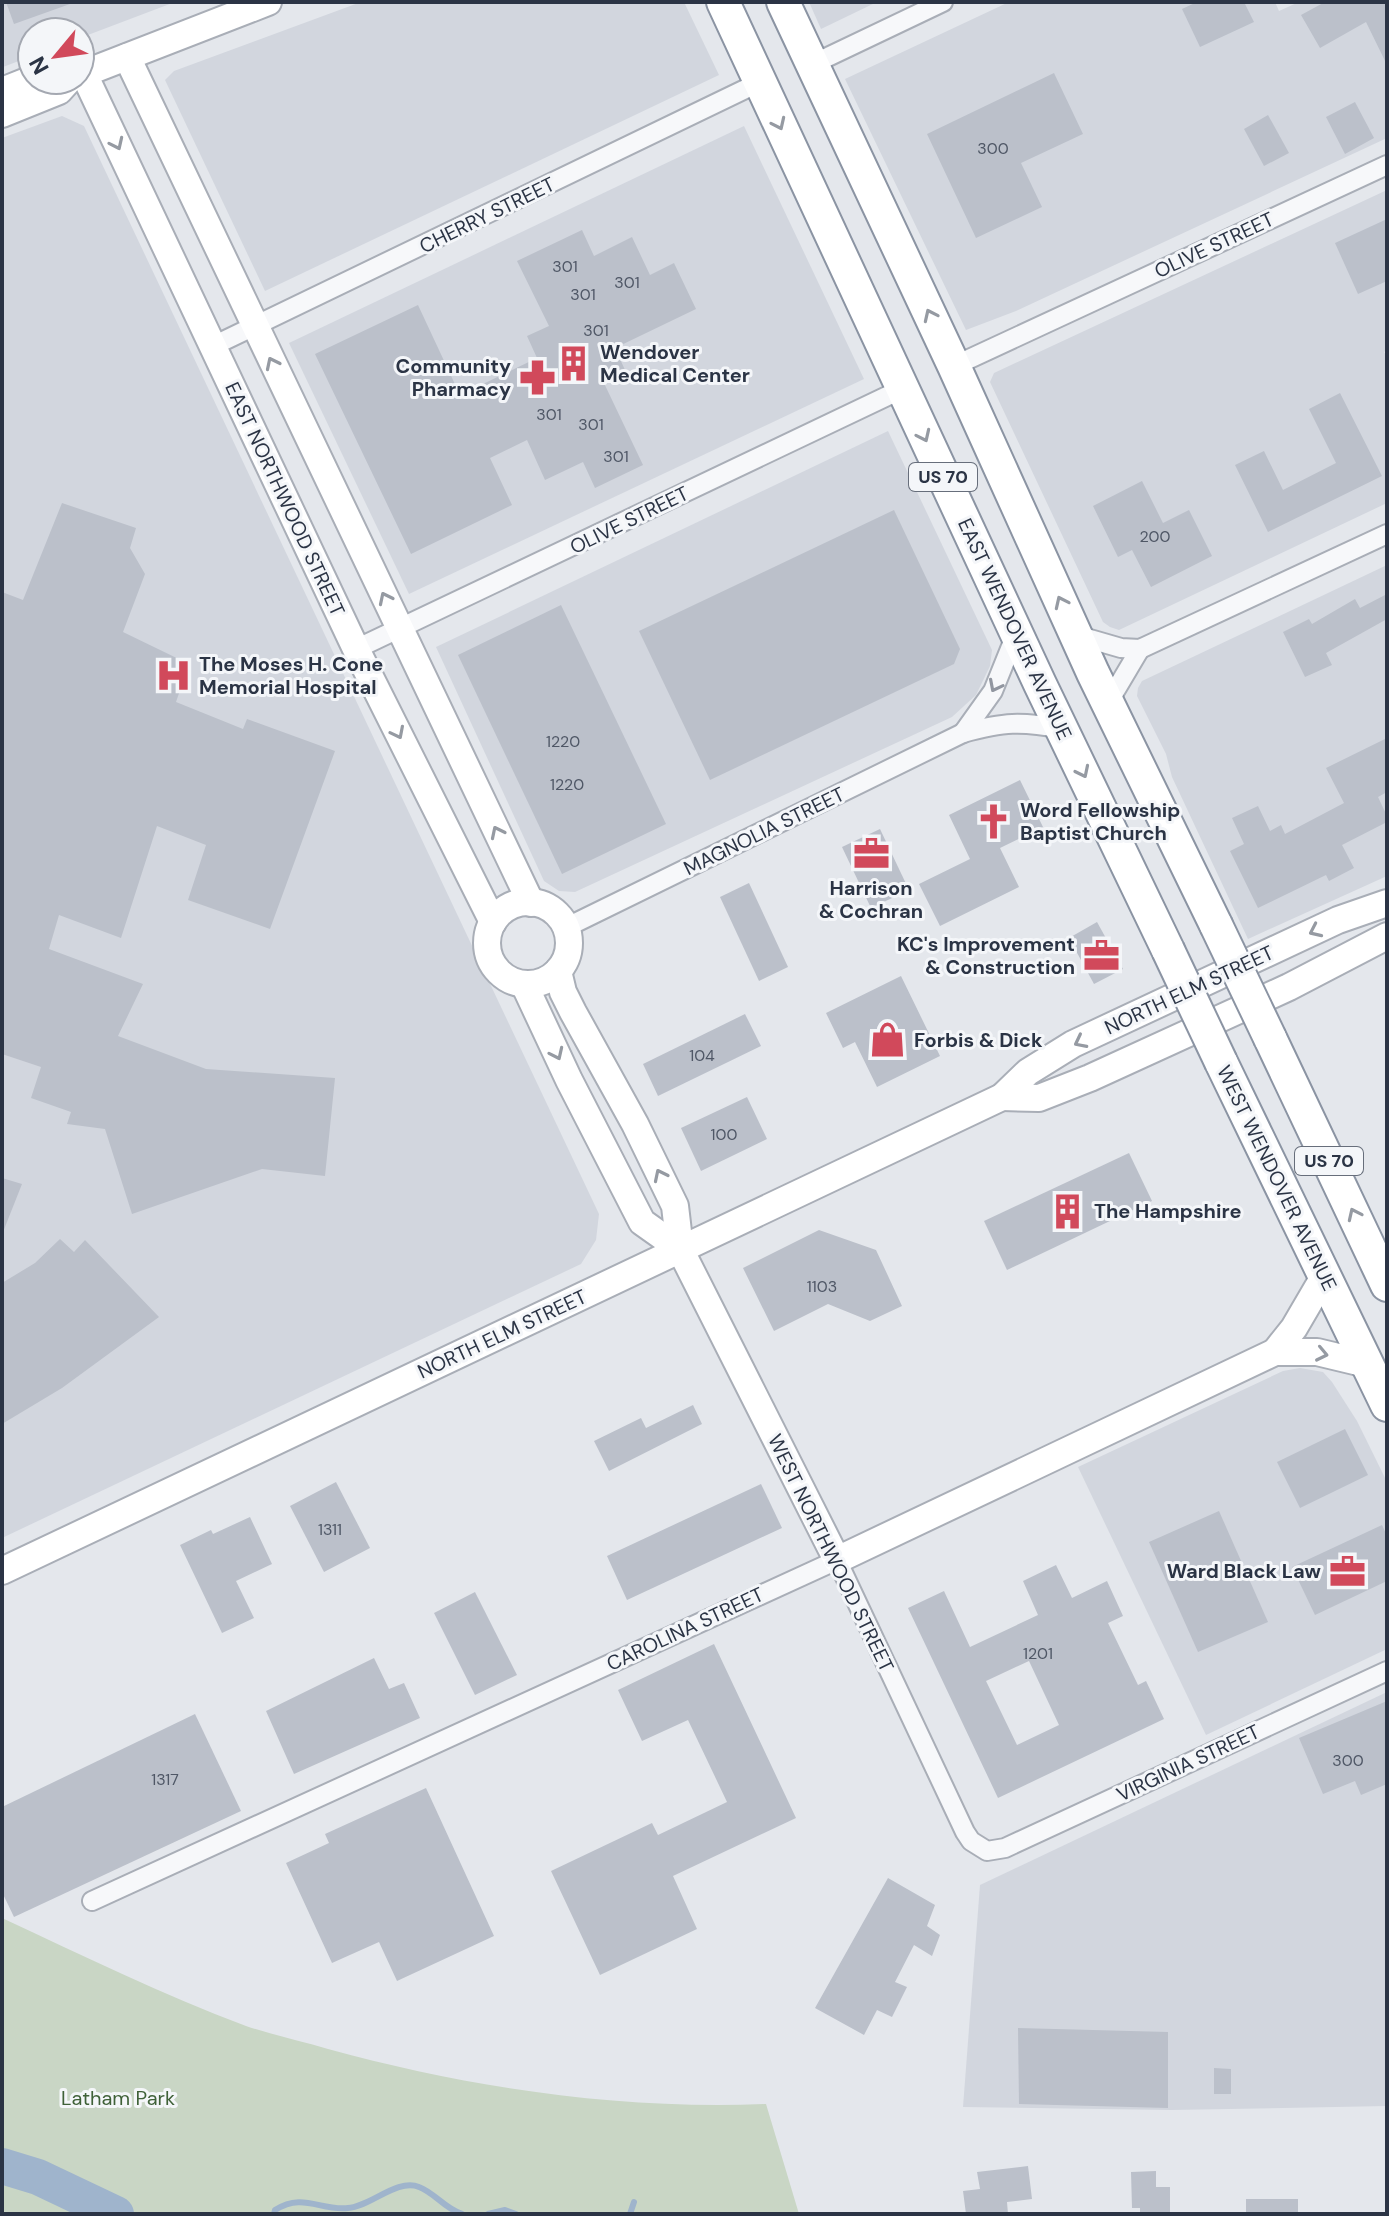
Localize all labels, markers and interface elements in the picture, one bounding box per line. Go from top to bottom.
north arrow [16,16,96,96]
text: N [22,51,56,80]
one-way arrow [769,116,785,130]
one-way arrow [107,136,123,151]
house number: 300 [977,138,1009,159]
street label: CHERRY STREET [415,171,559,259]
street label: OLIVE STREET [1150,206,1278,284]
house number: 301 [552,256,578,277]
house number: 301 [614,272,640,293]
house number: 301 [570,284,596,305]
one-way arrow [924,309,940,323]
house number: 301 [583,320,609,341]
place label: Wendover Medical Center [600,339,750,388]
building icon: Wendover Medical Center [555,345,593,383]
place label: Community Pharmacy [396,353,511,402]
one-way arrow [267,357,282,372]
pharmacy icon: Community Pharmacy [518,358,556,396]
street label: EAST NORTHWOOD STREET [219,378,351,620]
house number: 301 [536,404,562,425]
house number: 301 [578,414,604,435]
one-way arrow [914,428,930,442]
house number: 301 [603,446,629,467]
road number: US 70 [909,463,977,491]
street label: OLIVE STREET [565,480,693,560]
street label: EAST WENDOVER AVENUE [952,514,1078,744]
house number: 200 [1140,526,1171,547]
one-way arrow [379,591,395,606]
one-way arrow [1055,596,1071,611]
place label: The Moses H. Cone Memorial Hospital [199,651,383,700]
hospital icon: The Moses H. Cone Memorial Hospital [154,657,192,695]
one-way arrow [989,678,1004,692]
one-way arrow [388,724,404,739]
house number: 1220 [546,731,580,752]
one-way arrow [1073,764,1089,779]
house number: 1220 [550,774,584,795]
street label: MAGNOLIA STREET [679,781,849,881]
place label: Word Fellowship Baptist Church [1020,797,1180,846]
church icon: Word Fellowship Baptist Church [975,803,1013,841]
one-way arrow [491,826,507,841]
office icon: Harrison & Cochran [852,834,890,872]
place label: Harrison & Cochran [819,875,923,924]
one-way arrow [1309,921,1323,937]
place label: KC's Improvement & Construction [897,931,1075,980]
office icon: KC's Improvement & Construction [1082,937,1120,975]
street label: NORTH ELM STREET [1100,939,1278,1041]
shop icon: Forbis & Dick [869,1021,907,1059]
place label: Forbis & Dick [914,1027,1043,1053]
one-way arrow [1073,1032,1088,1047]
house number: 104 [689,1045,715,1066]
one-way arrow [547,1046,563,1061]
street label: WEST WENDOVER AVENUE [1211,1061,1343,1295]
house number: 100 [711,1124,737,1145]
road number: US 70 [1295,1147,1363,1175]
one-way arrow [654,1169,670,1183]
building icon: The Hampshire [1049,1192,1087,1230]
place label: The Hampshire [1094,1198,1242,1224]
one-way arrow [1348,1208,1364,1223]
house number: 1103 [807,1276,837,1297]
street label: NORTH ELM STREET [413,1283,591,1385]
one-way arrow [1315,1344,1328,1361]
street label: WEST NORTHWOOD STREET [762,1430,900,1676]
house number: 1311 [318,1519,342,1540]
office icon: Ward Black Law [1328,1552,1366,1590]
place label: Ward Black Law [1167,1558,1322,1584]
street label: CAROLINA STREET [602,1581,768,1677]
house number: 1201 [1023,1643,1053,1664]
street label: VIRGINIA STREET [1112,1718,1264,1808]
house number: 300 [1332,1750,1364,1771]
house number: 1317 [151,1769,179,1790]
park label: Latham Park [61,2085,175,2111]

